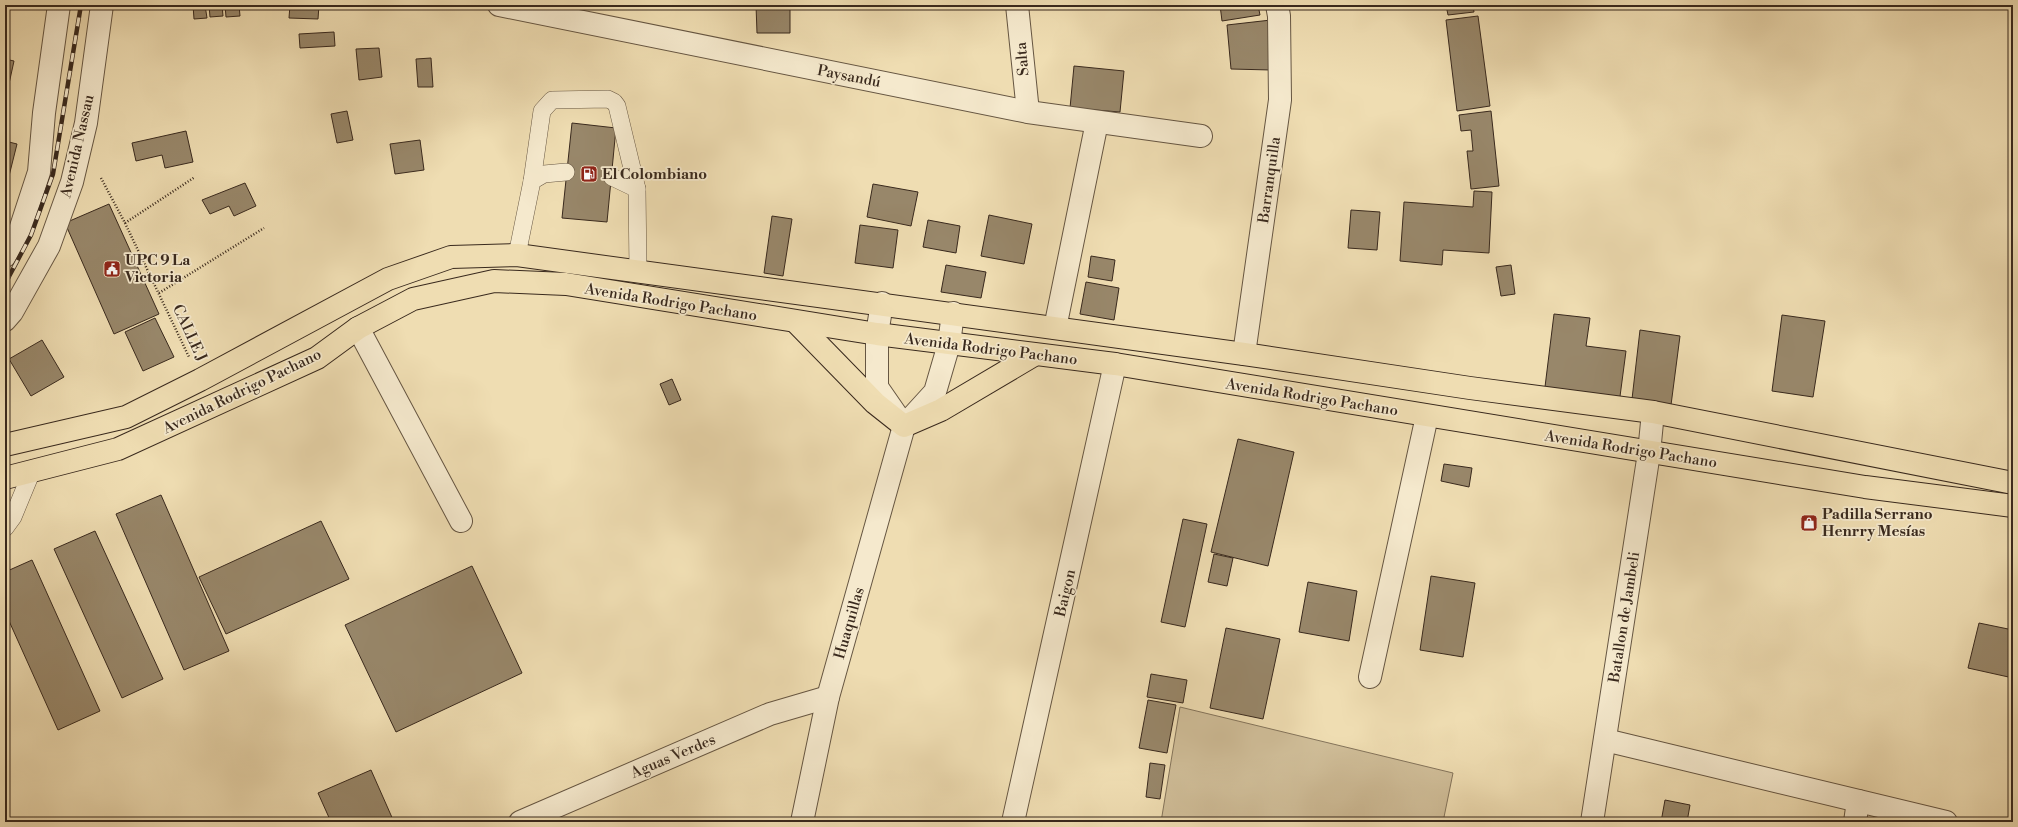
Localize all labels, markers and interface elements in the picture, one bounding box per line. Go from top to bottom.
street label: Salta [1012,41,1033,77]
street label: Paysandú [815,61,883,92]
street label: Avenida Nassau [56,92,99,201]
street label: Barranquilla [1254,135,1285,226]
fuel station icon: El Colombiano [579,164,599,184]
place label: El Colombiano [602,165,707,184]
place label: UPC 9 La Victoria [124,251,191,287]
public building icon: UPC 9 La Victoria [102,259,122,279]
street label: Avenida Rodrigo Pachano [582,279,758,325]
street label: CALLE J [168,301,211,365]
street label: Avenida Rodrigo Pachano [902,329,1079,370]
street label: Avenida Rodrigo Pachano [159,345,325,439]
street label: Avenida Rodrigo Pachano [1223,374,1399,420]
street label: Avenida Rodrigo Pachano [1542,426,1718,472]
place label: Padilla Serrano Henrry Mesías [1822,505,1933,541]
shop icon: Padilla Serrano Henrry Mesías [1799,513,1819,533]
street label: Batallon de Jambeli [1605,550,1644,685]
street label: Baigon [1051,567,1080,620]
street label: Huaquillas [830,585,869,661]
street label: Aguas Verdes [627,730,718,783]

